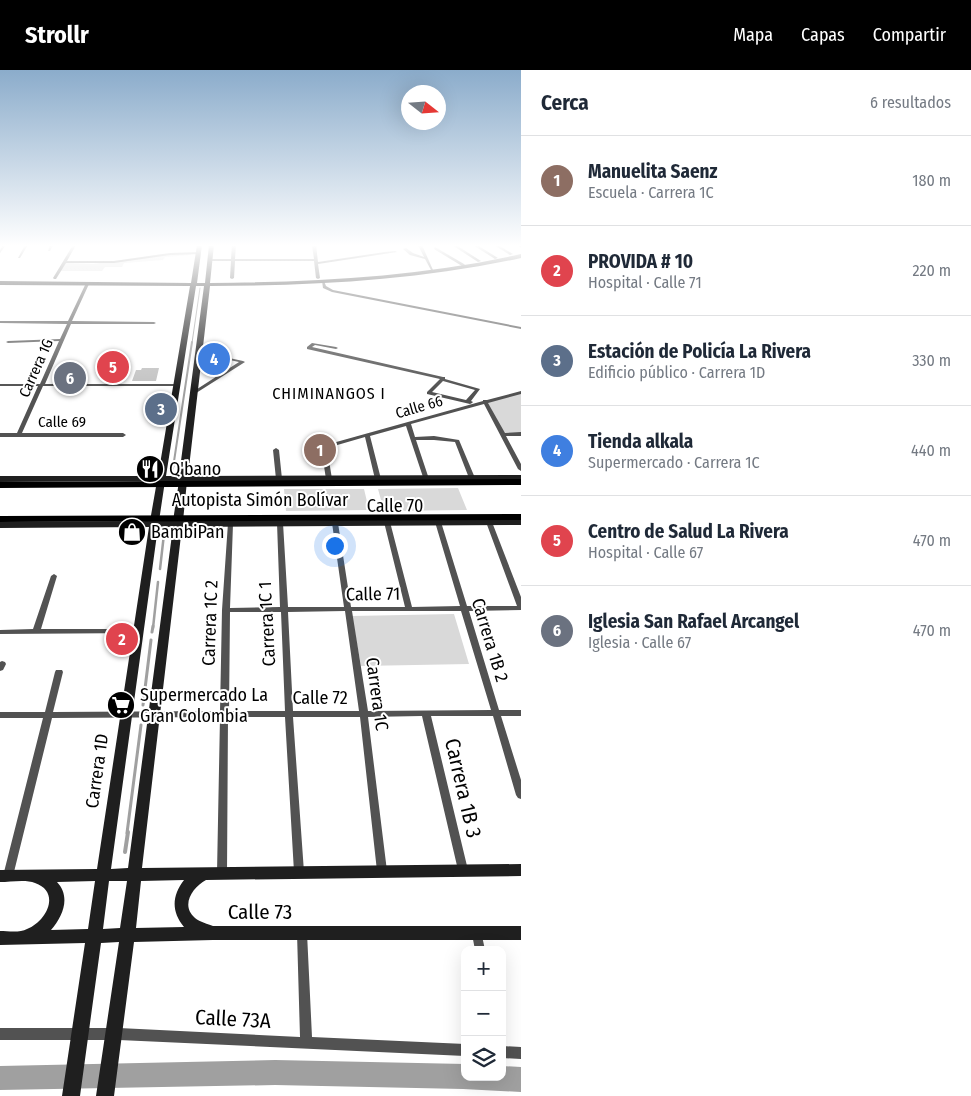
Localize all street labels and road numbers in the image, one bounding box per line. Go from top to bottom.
street label: Carrera 1G [15,336,57,400]
street label: Calle 66 [393,392,445,422]
street label: Calle 69 [38,413,86,431]
street label: Autopista Simón Bolívar [172,489,349,511]
street label: Calle 70 [367,495,423,517]
street label: Carrera 1C 2 [198,580,222,666]
street label: Carrera 1C 1 [254,581,280,667]
street label: Calle 71 [346,583,400,605]
street label: Carrera 1B 2 [467,595,513,685]
street label: Carrera 1C [361,656,393,732]
street label: Calle 72 [292,687,348,709]
street label: Carrera 1D [81,732,113,810]
street label: Carrera 1B 3 [439,736,487,840]
street label: Calle 73 [228,899,292,925]
street label: Calle 73A [195,1004,271,1034]

